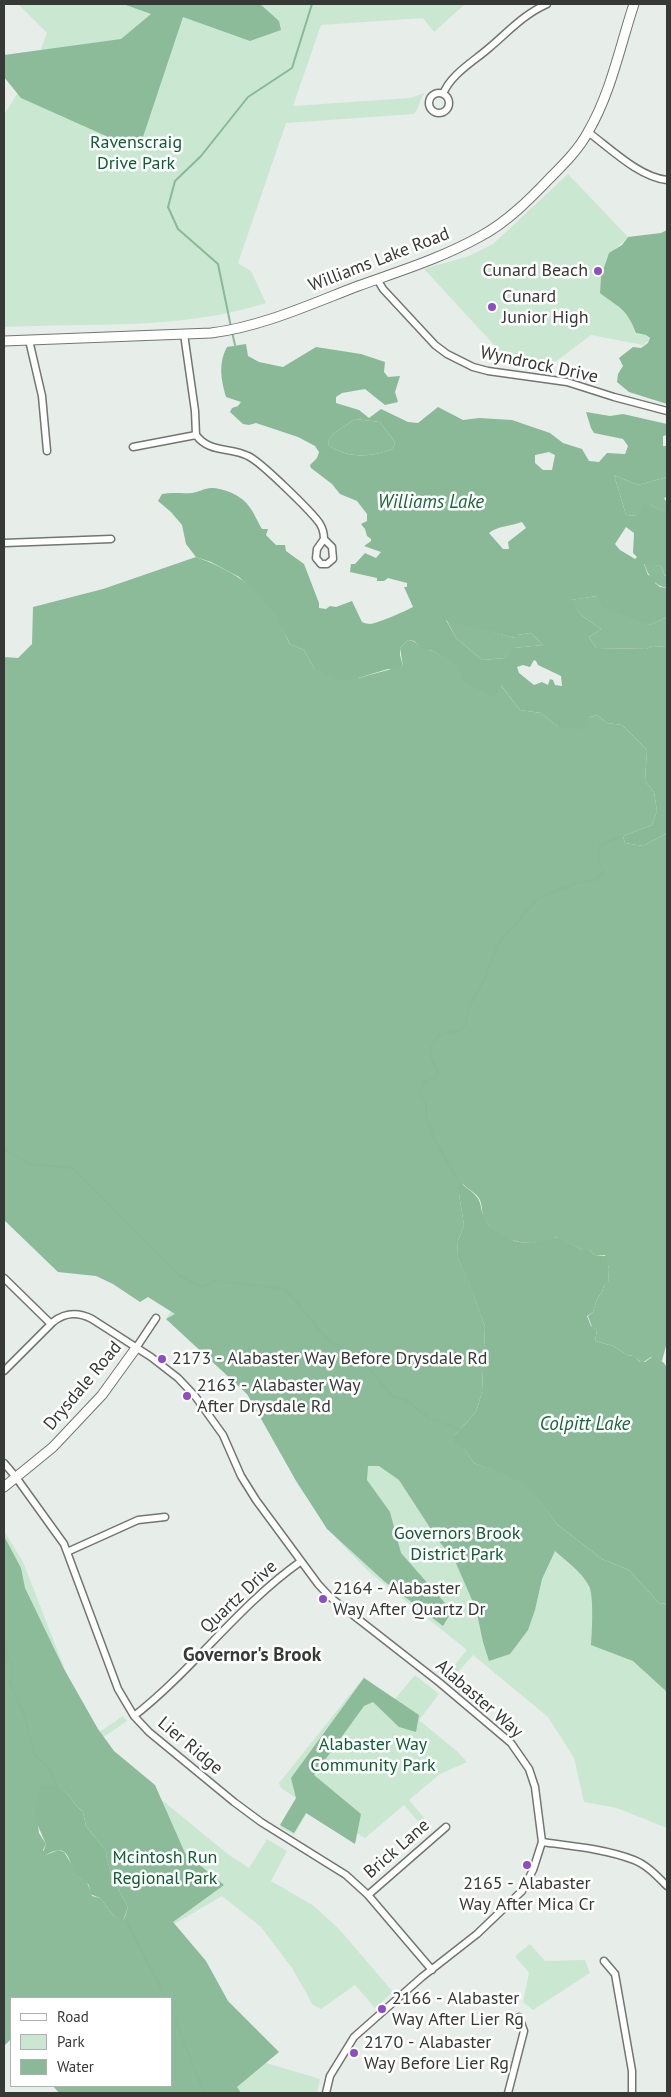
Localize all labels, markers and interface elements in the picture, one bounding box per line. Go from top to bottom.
park label: Ravenscraig Drive Park [90,132,182,174]
street label: Williams Lake Road [305,223,453,297]
place label: Cunard Beach [482,260,588,282]
marker: Cunard Beach [592,265,604,277]
place label: Cunard Junior High [502,286,589,328]
marker: Cunard Junior High [486,301,498,313]
street label: Wyndrock Drive [478,342,600,388]
water label: Williams Lake [378,492,484,514]
street label: Drysdale Road [39,1337,127,1435]
place label: 2173 - Alabaster Way Before Drysdale Rd [172,1348,488,1370]
marker: 2173 - Alabaster Way Before Drysdale Rd [156,1353,168,1365]
place label: 2163 - Alabaster Way After Drysdale Rd [197,1375,361,1418]
marker: 2163 - Alabaster Way After Drysdale Rd [181,1390,193,1402]
water label: Colpitt Lake [540,1414,630,1436]
park label: Governors Brook District Park [394,1523,520,1566]
street label: Quartz Drive [196,1556,282,1638]
place label: 2164 - Alabaster Way After Quartz Dr [333,1578,486,1620]
marker: 2164 - Alabaster Way After Quartz Dr [317,1593,329,1605]
district label: Governor's Brook [183,1645,321,1667]
street label: Alabaster Way [431,1655,527,1743]
street label: Lier Ridge [153,1713,227,1779]
park label: Alabaster Way Community Park [310,1734,436,1776]
street label: Brick Lane [360,1815,434,1883]
park label: Mcintosh Run Regional Park [113,1847,217,1890]
marker: 2165 - Alabaster Way After Mica Cr [521,1859,533,1871]
place label: 2165 - Alabaster Way After Mica Cr [459,1873,595,1916]
place label: 2166 - Alabaster Way After Lier Rg [392,1988,524,2030]
legend [10,1997,172,2087]
marker: 2166 - Alabaster Way After Lier Rg [376,2003,388,2015]
text: Road [57,2007,89,2026]
text: Park [57,2032,85,2051]
place label: 2170 - Alabaster Way Before Lier Rg [364,2032,509,2074]
marker: 2170 - Alabaster Way Before Lier Rg [348,2047,360,2059]
text: Water [57,2057,94,2076]

